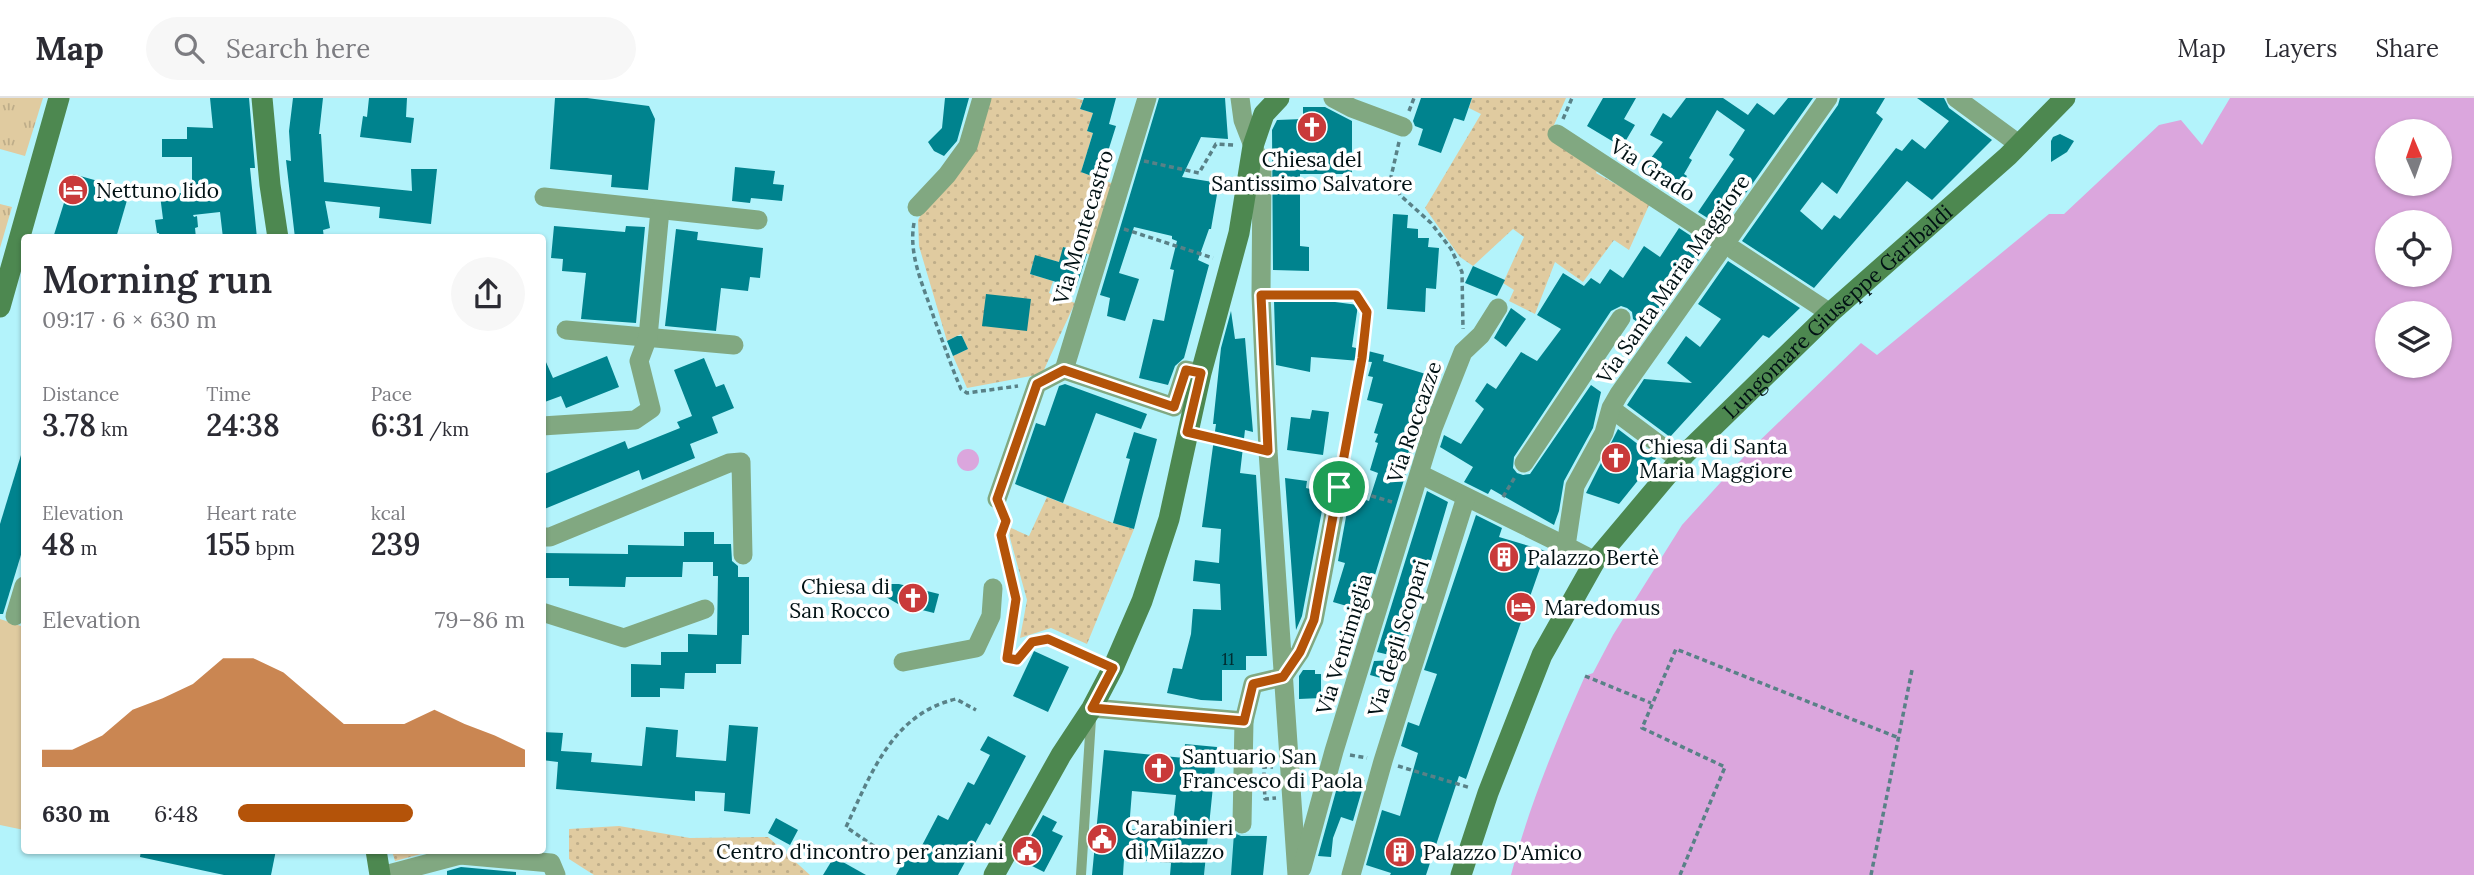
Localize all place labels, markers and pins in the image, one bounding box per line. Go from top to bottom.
church icon: Chiesa del Santissimo Salvatore [1295,110,1329,144]
place label: Chiesa del Santissimo Salvatore [1211,146,1413,197]
hotel icon: Nettuno lido [56,173,90,207]
place label: Nettuno lido [96,177,219,204]
place label: Chiesa di Santa Maria Maggiore [1639,433,1793,484]
church icon: Chiesa di Santa Maria Maggiore [1599,441,1633,475]
pin [1309,457,1369,517]
building icon: Palazzo Bertè [1487,540,1521,574]
place label: Palazzo Bertè [1527,544,1659,571]
place label: Chiesa di San Rocco [789,573,890,624]
church icon: Chiesa di San Rocco [896,581,930,615]
hotel icon: Maredomus [1504,590,1538,624]
place label: Maredomus [1544,594,1660,621]
place label: Santuario San Francesco di Paola [1182,743,1363,794]
church icon: Santuario San Francesco di Paola [1142,751,1176,785]
place label: Carabinieri di Milazzo [1125,814,1234,865]
public building icon: Carabinieri di Milazzo [1085,822,1119,856]
public building icon: Centro d'incontro per anziani [1010,834,1044,868]
building icon: Palazzo D'Amico [1383,835,1417,869]
place label: Centro d'incontro per anziani [716,838,1004,865]
place label: Palazzo D'Amico [1423,839,1582,866]

